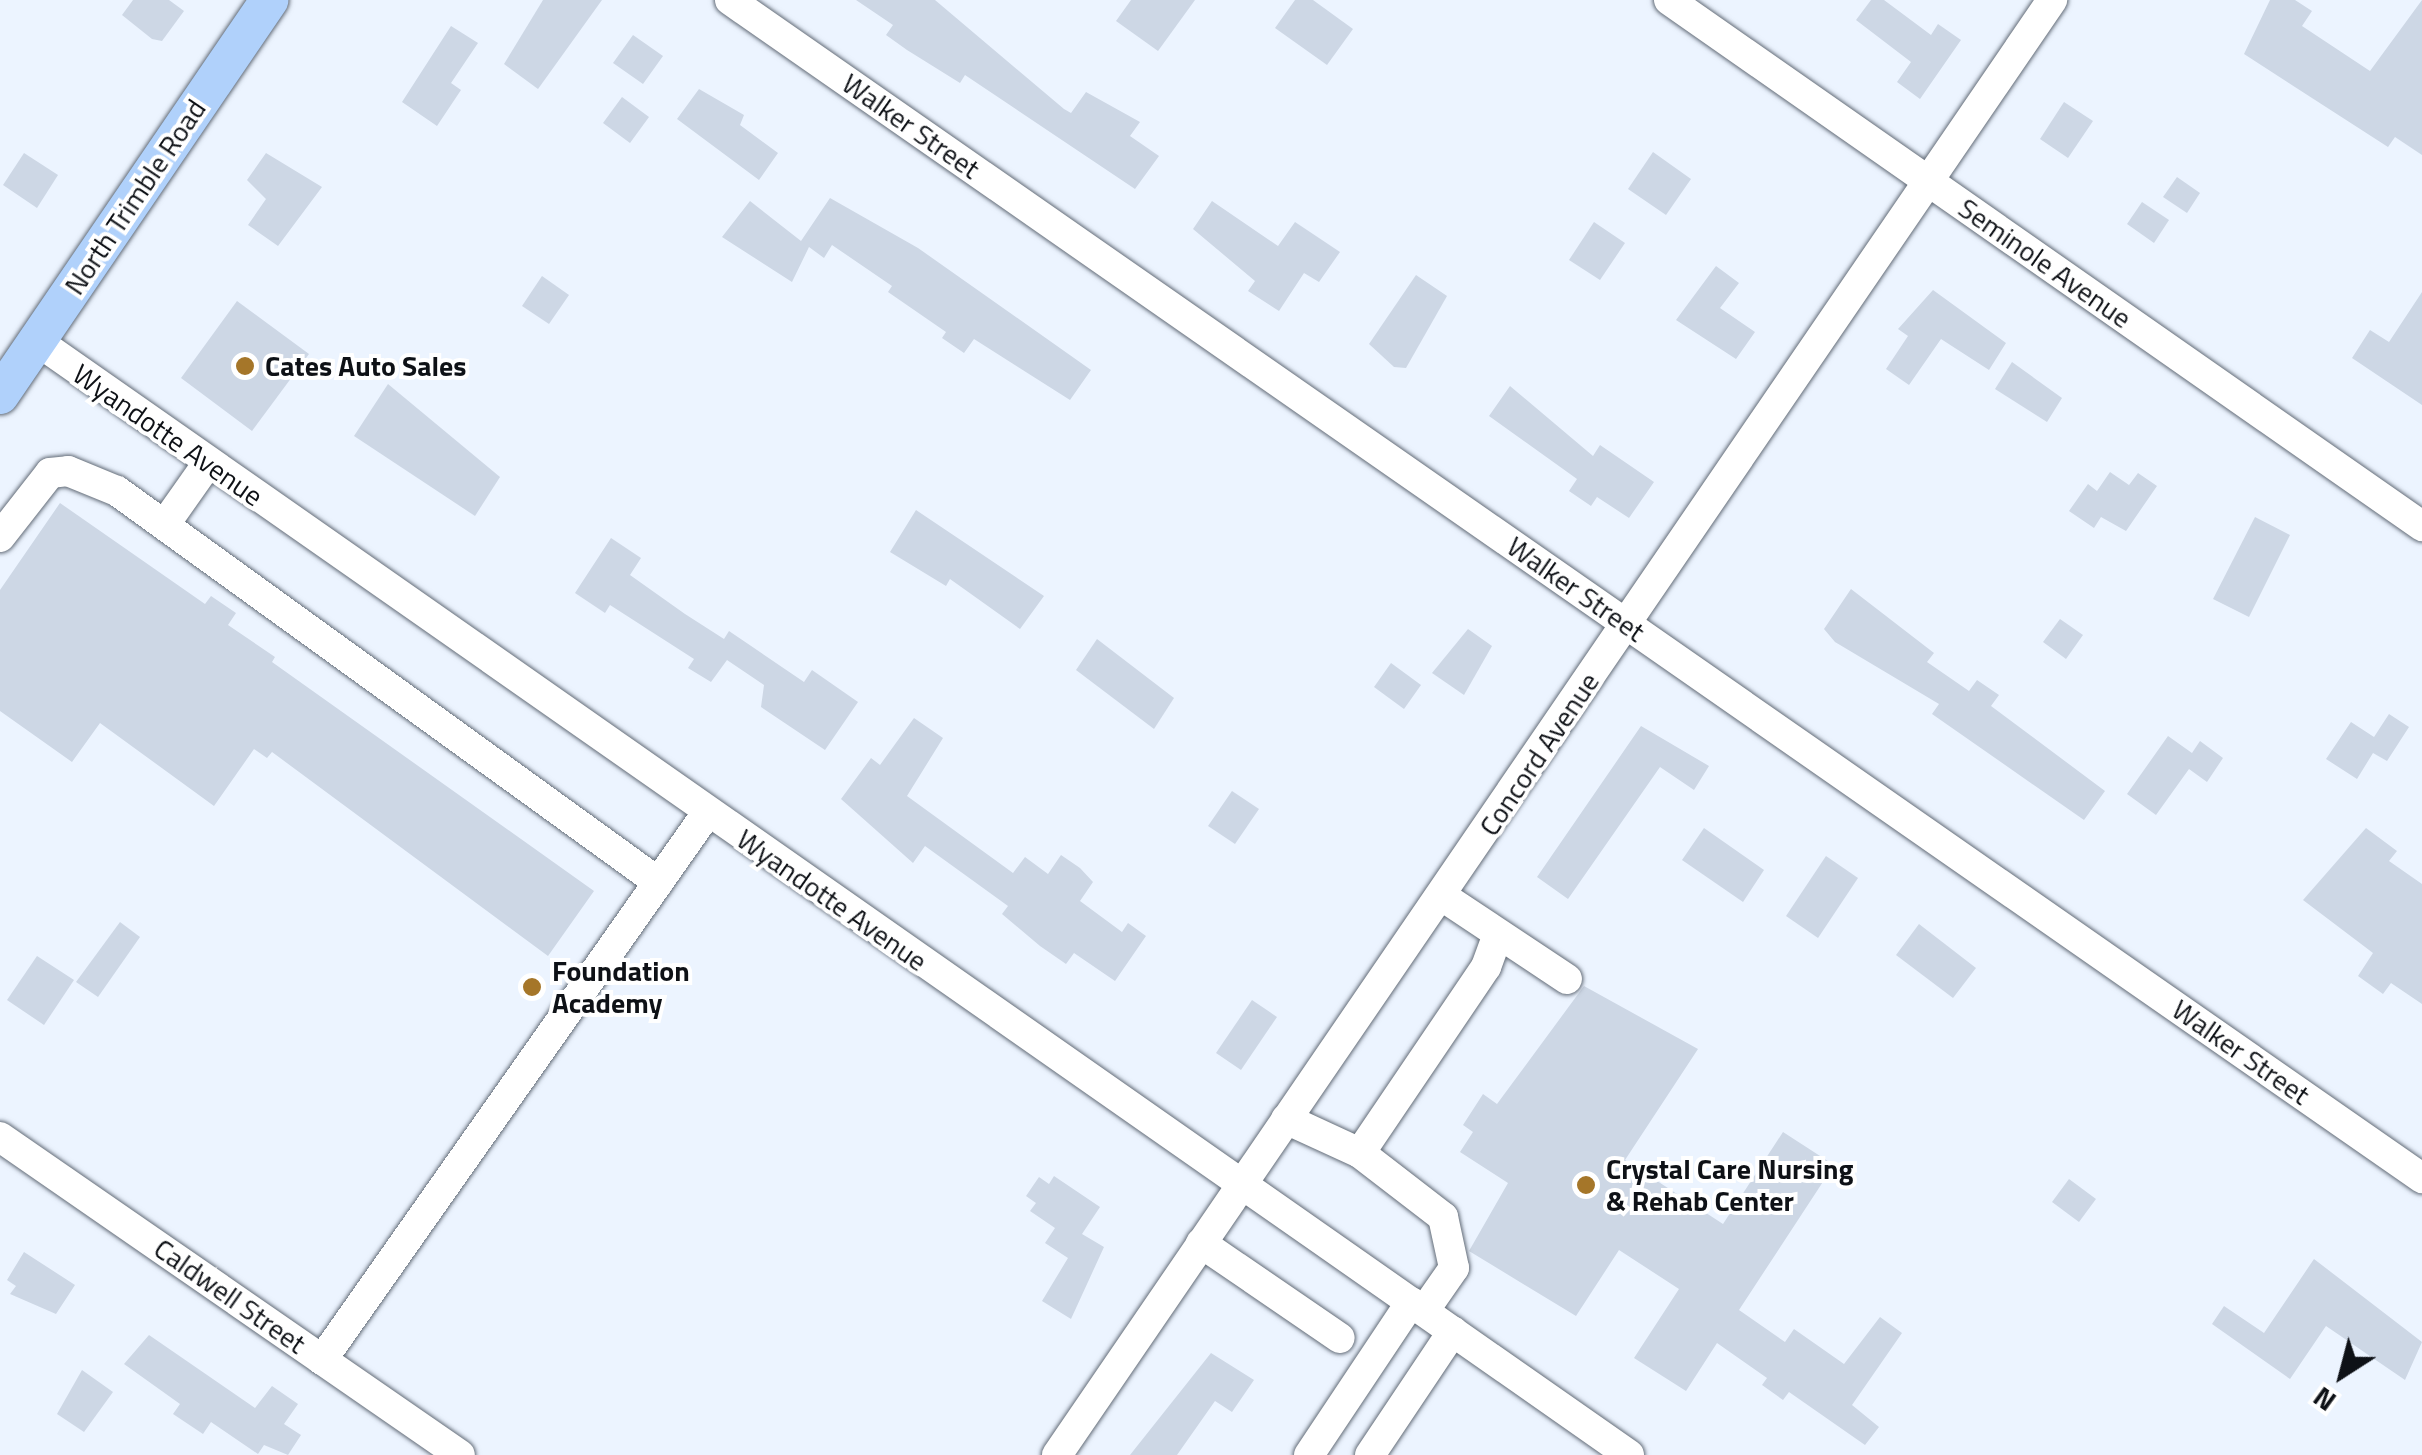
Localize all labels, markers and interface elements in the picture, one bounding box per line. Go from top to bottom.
street label: Walker Street [836,66,986,186]
street label: North Trimble Road [57,93,213,301]
street label: Seminole Avenue [1952,191,2138,335]
place label: Cates Auto Sales [265,349,467,383]
marker: Cates Auto Sales [234,355,256,377]
street label: Wyandotte Avenue [67,357,269,513]
street label: Walker Street [1501,529,1651,649]
street label: Concord Avenue [1472,666,1606,842]
street label: Wyandotte Avenue [731,822,933,978]
place label: Foundation Academy [552,954,690,1020]
marker: Foundation Academy [521,976,543,998]
street label: Walker Street [2166,992,2316,1112]
place label: Crystal Care Nursing & Rehab Center [1606,1152,1853,1218]
marker: Crystal Care Nursing & Rehab Center [1575,1174,1597,1196]
street label: Caldwell Street [148,1231,312,1361]
north arrow [2292,1325,2392,1425]
text: N [2304,1377,2345,1423]

